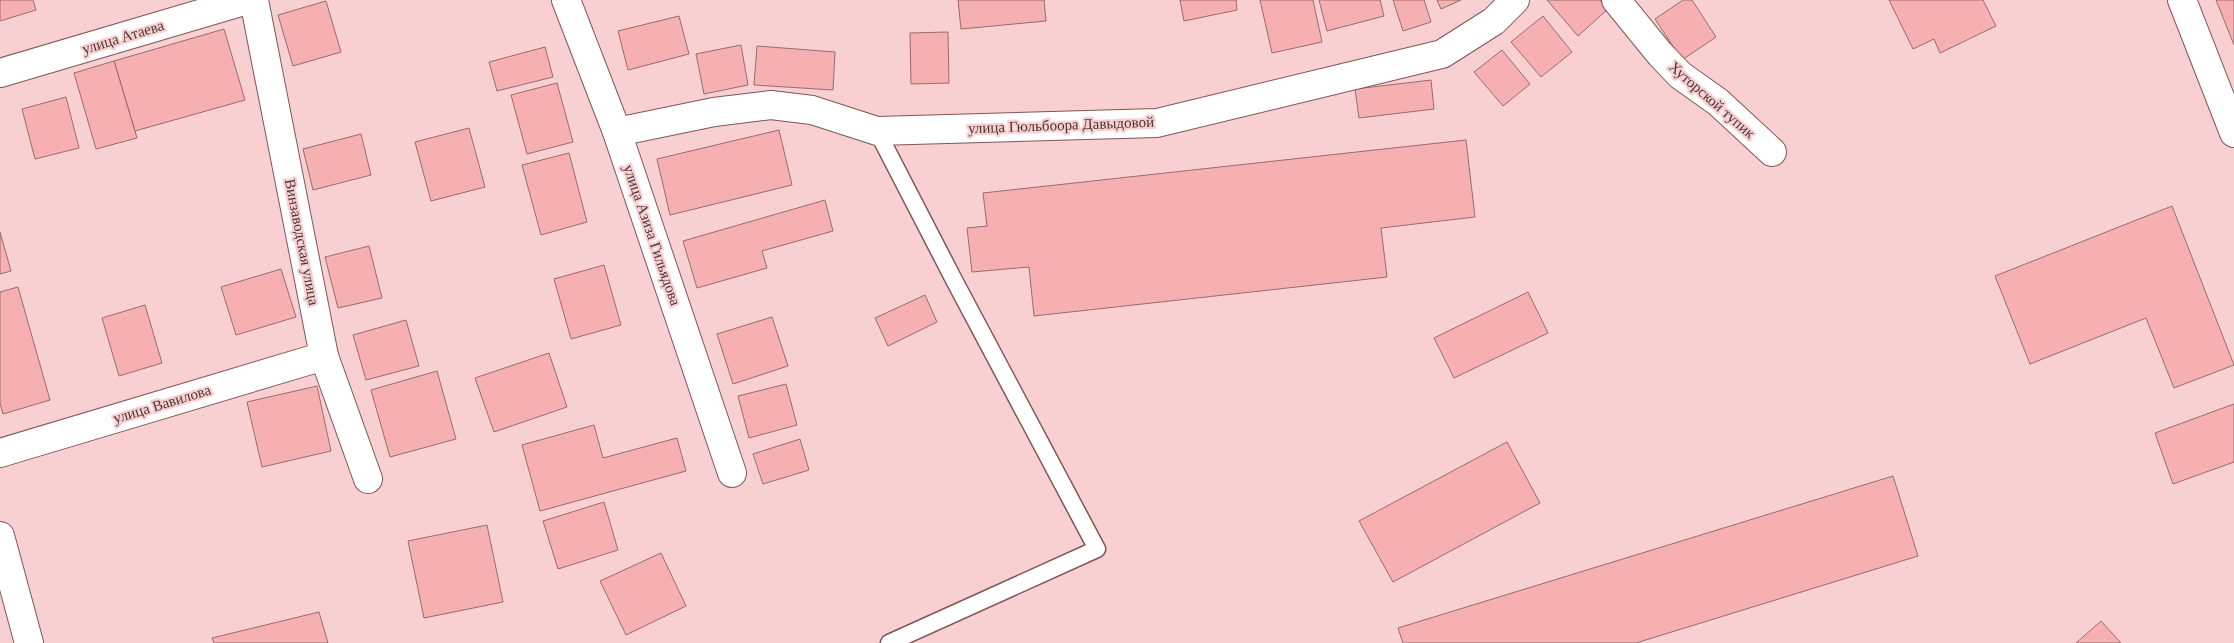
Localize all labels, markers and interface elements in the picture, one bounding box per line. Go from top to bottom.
street label: улица Атаева [80,17,166,57]
street label: Хуторской тупик [1666,59,1759,142]
street label: улица Гюльбоора Давыдовой [968,114,1154,136]
street label: улица Азиза Гильядова [620,162,684,308]
street label: Винзаводская улица [282,177,322,307]
street label: улица Вавилова [111,381,213,426]

